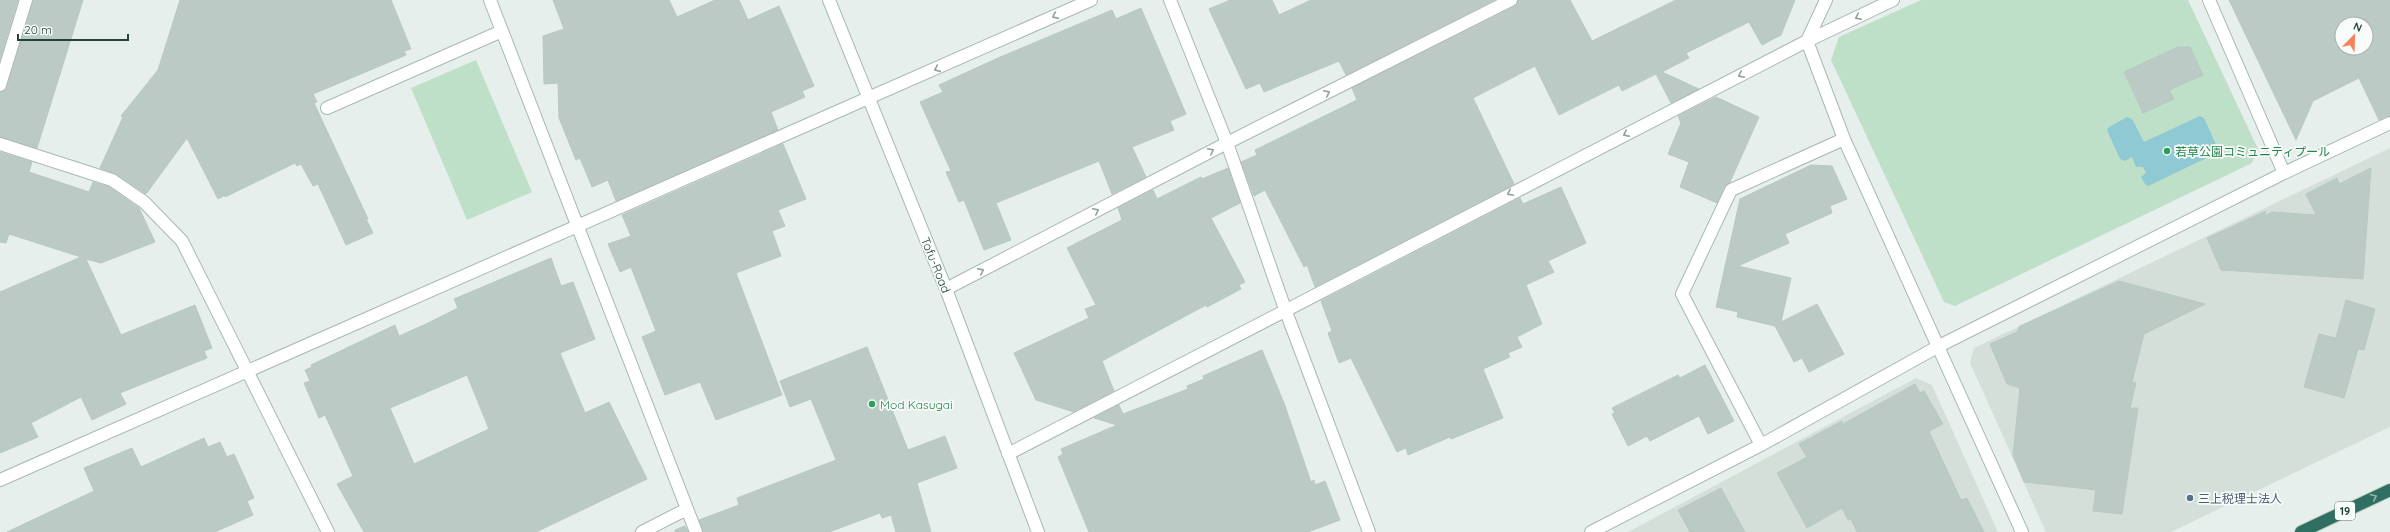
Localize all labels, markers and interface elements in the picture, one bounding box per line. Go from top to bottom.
one-way arrow [1052,11,1060,19]
one-way arrow [1855,12,1862,20]
scale bar [18,16,128,42]
north arrow [2334,16,2374,56]
text: N [2351,19,2364,35]
text: 20 m [24,22,52,37]
one-way arrow [933,64,941,72]
one-way arrow [1738,70,1746,77]
one-way arrow [1323,90,1330,97]
one-way arrow [1623,129,1630,137]
place label: 若草公園コミュニティプール [2175,144,2330,159]
marker: 若草公園コミュニティプール [2162,146,2172,156]
one-way arrow [1207,148,1214,156]
one-way arrow [1507,189,1514,196]
one-way arrow [1092,208,1099,216]
street label: Tofu-Road [918,235,954,295]
one-way arrow [976,268,984,276]
place label: Mod Kasugai [880,397,953,412]
marker: Mod Kasugai [867,399,877,409]
place label: 三上税理士法人 [2198,491,2282,506]
marker: 三上税理士法人 [2185,493,2195,503]
one-way arrow [2370,494,2377,502]
road number: 19 [2335,502,2355,520]

